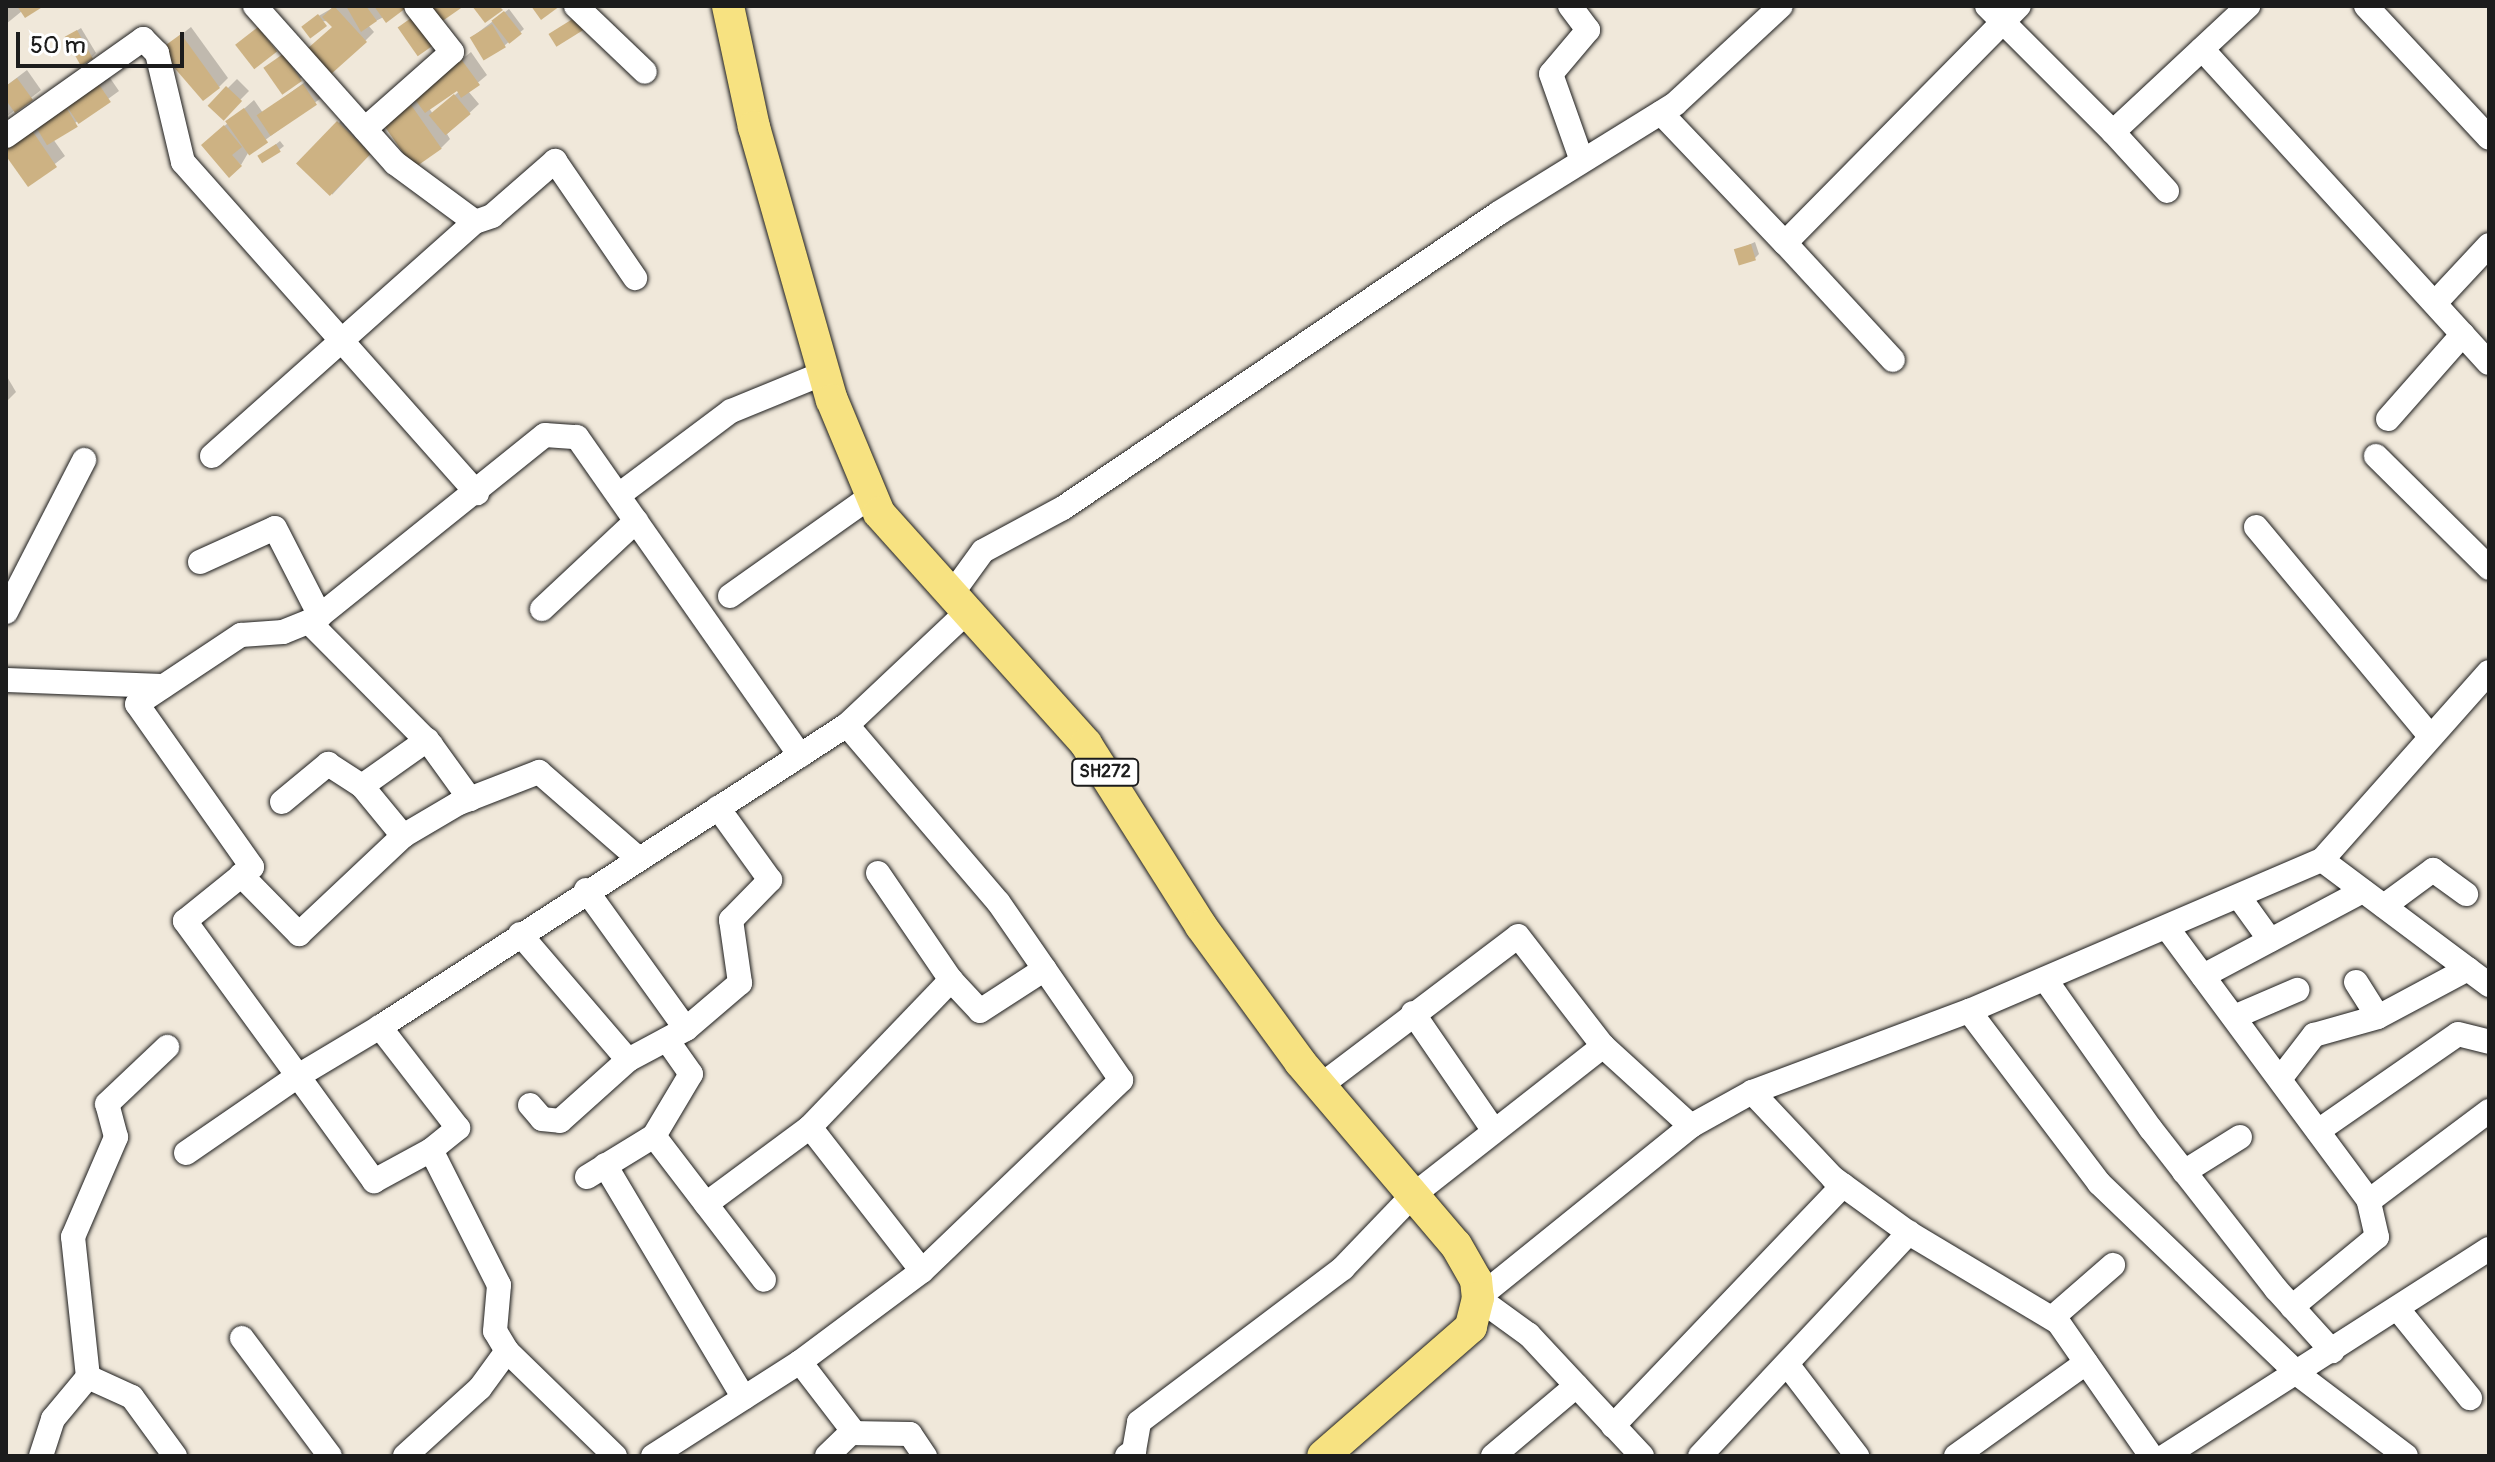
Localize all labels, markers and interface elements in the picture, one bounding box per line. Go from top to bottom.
scale bar [20,16,188,66]
text: 50 m [30,31,86,60]
road number: SH272 [1071,758,1139,786]

